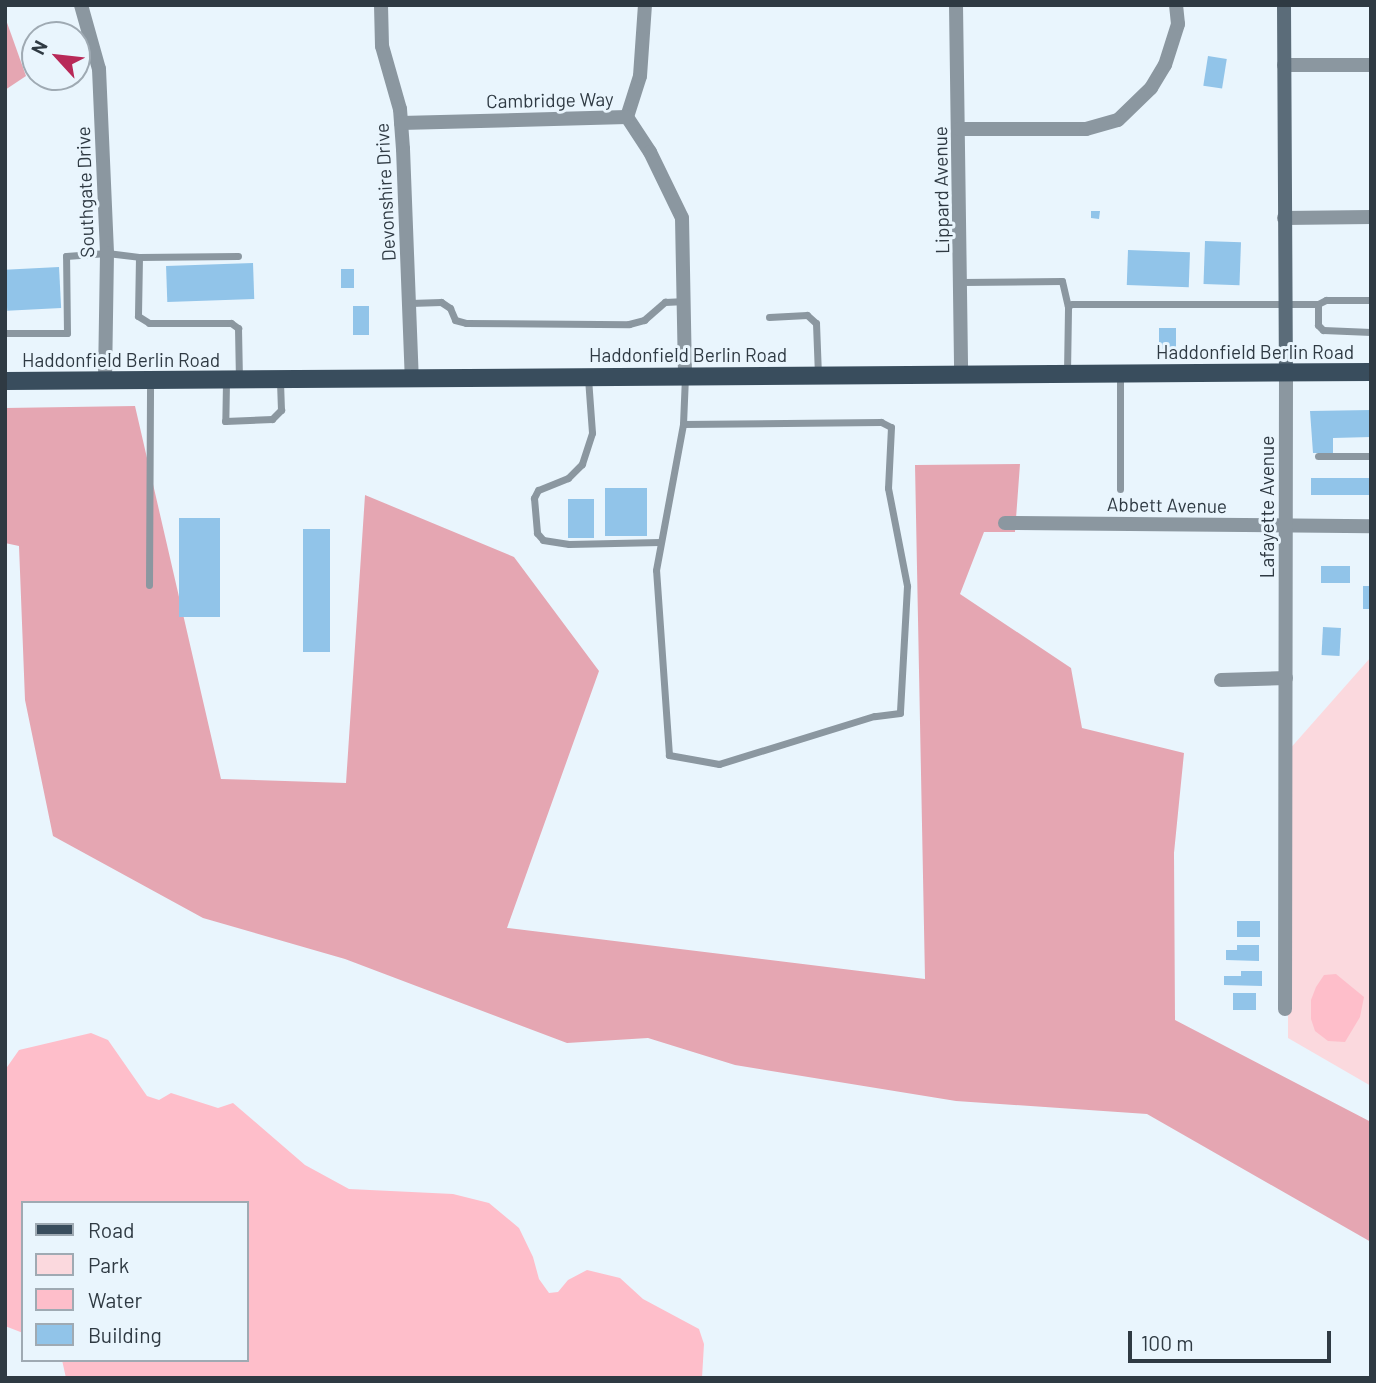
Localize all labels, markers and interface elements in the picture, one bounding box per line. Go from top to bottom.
north arrow [21,21,91,91]
text: N [26,36,52,58]
street label: Cambridge Way [486,87,614,113]
street label: Devonshire Drive [370,122,400,262]
street label: Southgate Drive [71,126,99,258]
street label: Lippard Avenue [928,126,954,254]
street label: Haddonfield Berlin Road [1156,341,1354,363]
street label: Haddonfield Berlin Road [589,344,787,366]
street label: Haddonfield Berlin Road [22,349,220,371]
street label: Lafayette Avenue [1256,436,1278,578]
street label: Abbett Avenue [1107,493,1227,517]
legend [21,1201,248,1362]
text: Road [88,1217,134,1242]
text: Park [88,1252,129,1277]
text: Water [88,1287,142,1312]
scale bar [1131,1316,1334,1360]
text: Building [88,1322,162,1347]
text: 100 m [1141,1330,1194,1355]

